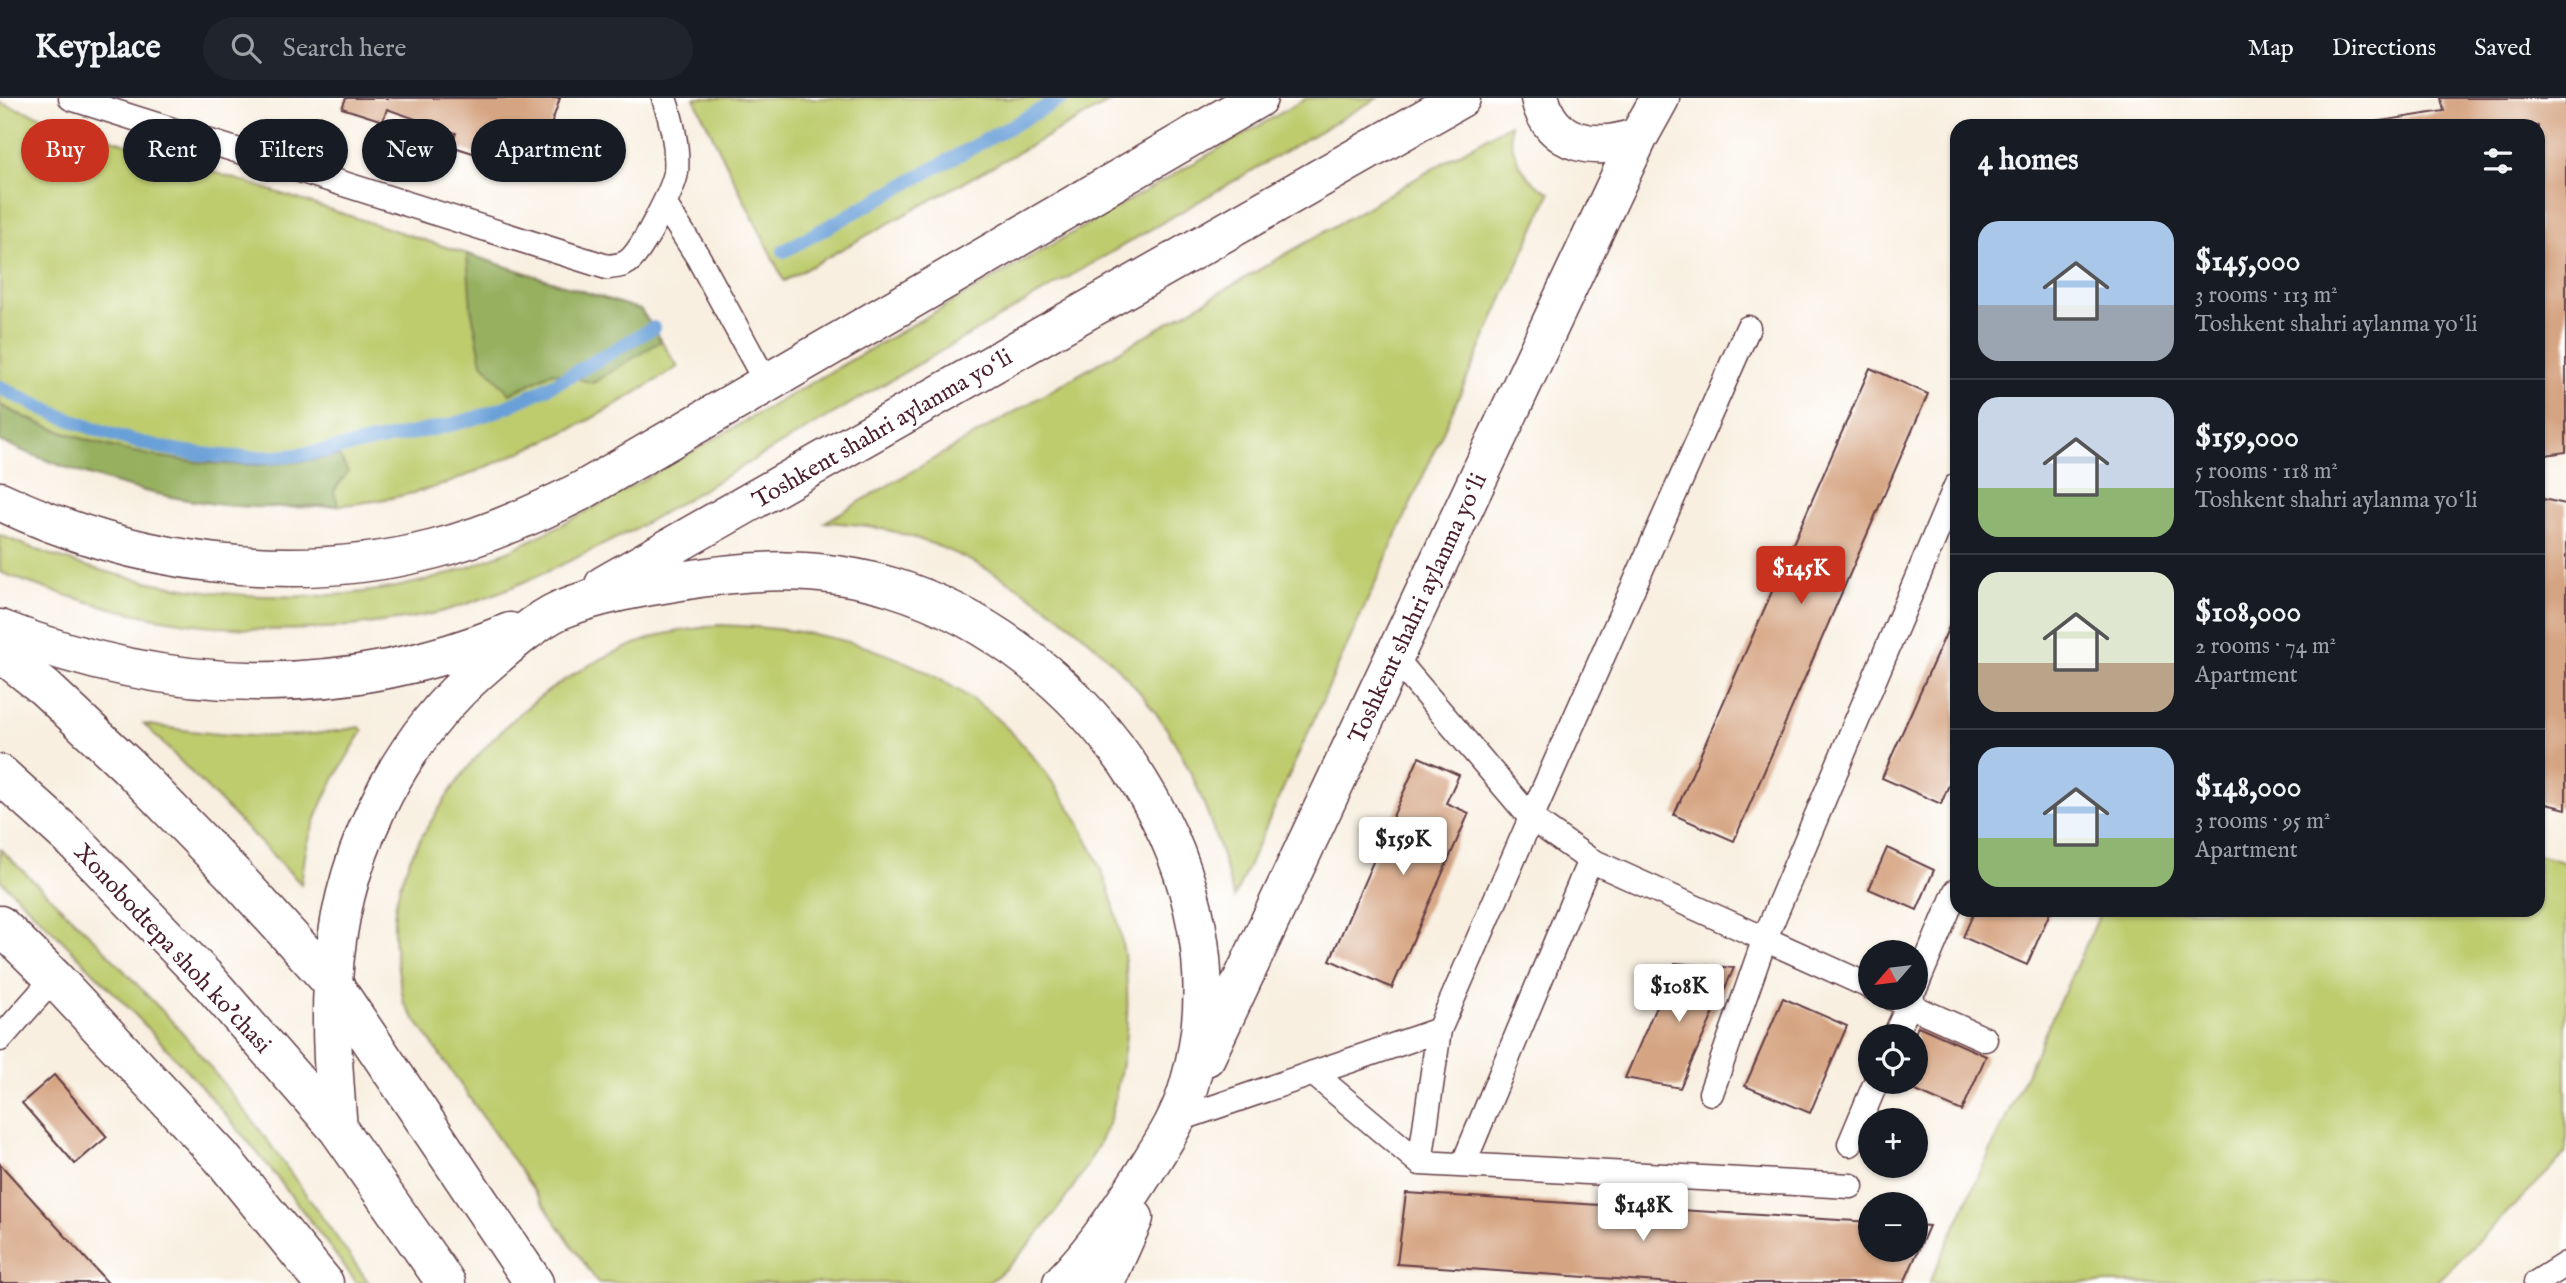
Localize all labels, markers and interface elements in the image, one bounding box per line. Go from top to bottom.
search box [203,17,693,80]
text: Keyplace [35,27,161,69]
icon: search [227,29,265,67]
text: Search here [283,32,407,65]
text: Map [2248,33,2294,64]
text: Directions [2332,33,2436,64]
text: Saved [2474,33,2531,64]
chip: Buy [21,119,109,182]
chip: Rent [123,119,221,182]
chip: Filters [235,119,348,182]
chip: New [362,119,457,182]
chip: Apartment [471,119,626,182]
text: 4 homes [1978,142,2079,180]
icon: filters [2479,142,2517,180]
text: $145,000 [2195,243,2300,281]
icon: home [2034,249,2118,333]
text: 3 rooms · 113 m² [2195,281,2338,310]
text: Toshkent shahri aylanma yoʻli [2195,310,2478,339]
street label: Toshkent shahri aylanma yoʻli [747,342,1018,516]
text: $159,000 [2195,419,2299,457]
icon: home [2034,425,2118,509]
text: 5 rooms · 118 m² [2195,457,2338,486]
street label: Toshkent shahri aylanma yoʻli [1342,468,1495,749]
text: Toshkent shahri aylanma yoʻli [2195,486,2478,515]
pin: $145K [1752,546,1850,606]
text: $145K [1772,554,1830,583]
text: $108,000 [2195,594,2301,632]
icon: home [2034,600,2118,684]
text: 2 rooms · 74 m² [2195,632,2336,661]
text: Apartment [2195,661,2298,690]
text: $148,000 [2195,769,2301,807]
icon: home [2034,775,2118,859]
text: 3 rooms · 95 m² [2195,807,2330,836]
pin: $159K [1354,818,1452,877]
text: $159K [1375,825,1431,854]
text: Apartment [2195,836,2298,865]
street label: Xonobodtepa shoh ko'chasi [66,837,277,1061]
north arrow [1858,940,1928,1010]
map controls [1858,940,1928,1262]
pin: $108K [1630,964,1728,1024]
text: $108K [1650,972,1708,1001]
button: locate [1858,1024,1928,1094]
button: + [1858,1108,1928,1178]
pin: $148K [1594,1184,1692,1243]
text: $148K [1614,1191,1672,1220]
button: − [1858,1192,1928,1262]

